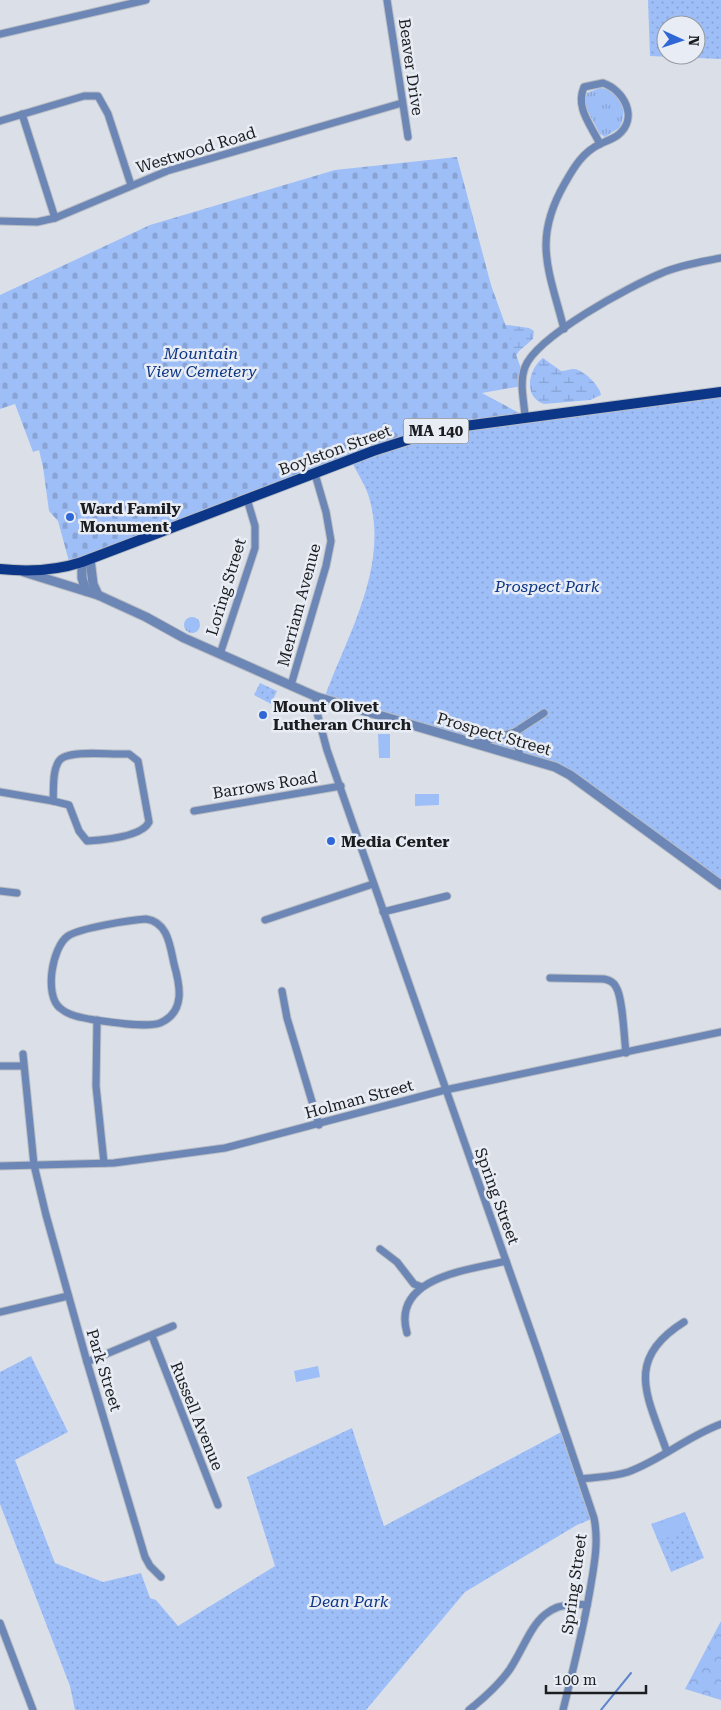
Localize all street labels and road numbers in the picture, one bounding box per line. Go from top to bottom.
street label: Beaver Drive [395,17,427,117]
street label: Westwood Road [134,123,258,177]
road number: MA 140 [404,418,468,444]
street label: Boylston Street [276,421,394,479]
street label: Loring Street [202,536,250,638]
street label: Merriam Avenue [273,541,325,669]
street label: Prospect Street [435,709,553,759]
street label: Barrows Road [211,767,319,803]
street label: Holman Street [303,1075,415,1123]
street label: Spring Street [471,1145,523,1247]
street label: Park Street [82,1326,126,1414]
street label: Russell Avenue [167,1359,228,1473]
street label: Spring Street [558,1532,590,1636]

